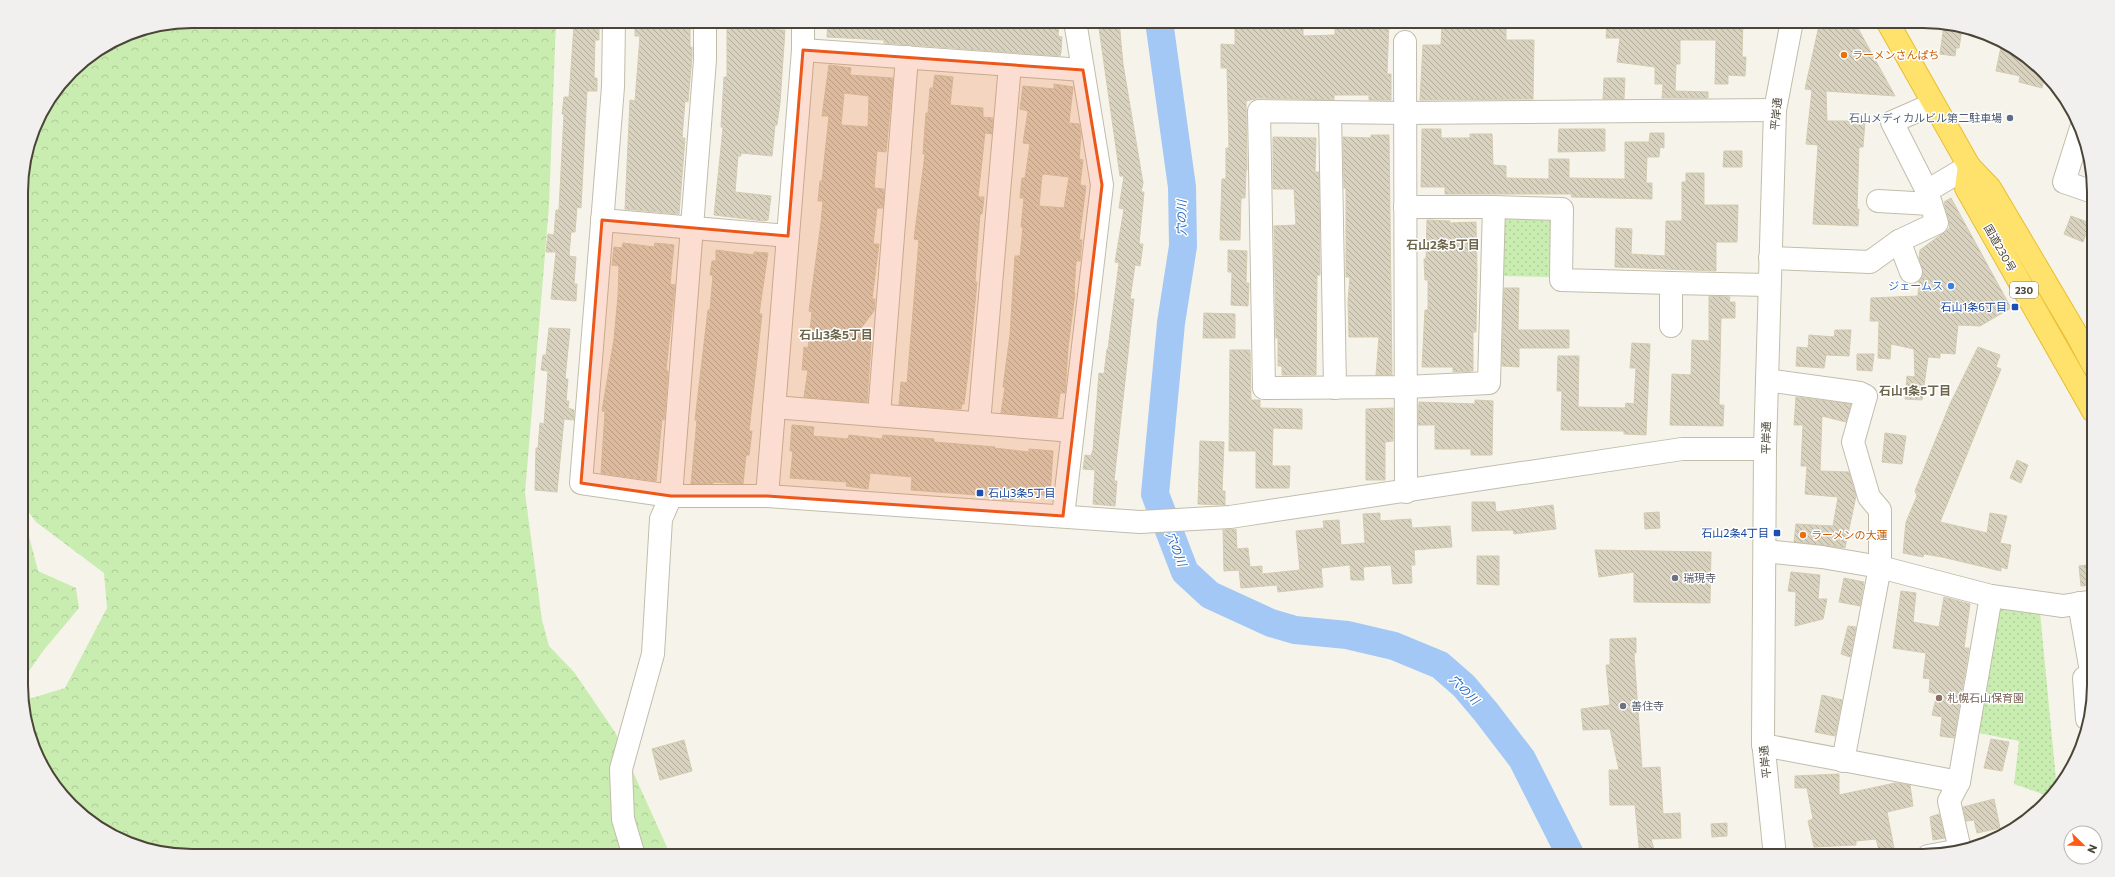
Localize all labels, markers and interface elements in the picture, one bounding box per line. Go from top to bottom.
place label: ラーメンさんぱち [1852,48,1940,61]
marker: ラーメンさんぱち [1839,50,1849,60]
street label: 平岸通 [1767,97,1784,131]
place label: 石山メディカルビル第二駐車場 [1849,111,2002,124]
marker: 石山メディカルビル第二駐車場 [2005,113,2015,123]
water label: 穴の川 [1174,198,1188,236]
street label: 国道230号 [1982,222,2019,274]
district label: 石山2条5丁目 [1406,237,1480,251]
place label: ジェームス [1888,279,1943,292]
marker: ジェームス [1946,281,1956,291]
road number: 230 [2010,282,2038,298]
place label: 石山1条6丁目 [1941,300,2007,313]
marker: 石山1条6丁目 [2010,302,2020,312]
district label: 石山3条5丁目 [799,327,873,341]
district label: 石山1条5丁目 [1879,383,1951,397]
street label: 平岸通 [1759,421,1772,455]
place label: 石山3条5丁目 [988,486,1056,499]
marker: 石山3条5丁目 [975,488,985,498]
place label: 石山2条4丁目 [1701,526,1769,539]
marker: 石山2条4丁目 [1772,528,1782,538]
place label: ラーメンの大蓮 [1811,528,1888,541]
water label: 穴の川 [1164,529,1191,570]
marker: ラーメンの大蓮 [1798,530,1808,540]
place label: 瑞現寺 [1683,571,1716,584]
marker: 瑞現寺 [1670,573,1680,583]
water label: 穴の川 [1447,672,1484,708]
place label: 札幌石山保育園 [1947,691,2024,704]
marker: 札幌石山保育園 [1934,693,1944,703]
place label: 善住寺 [1631,699,1664,712]
marker: 善住寺 [1618,701,1628,711]
street label: 平岸通 [1756,745,1773,779]
north arrow [2063,825,2103,865]
text: N [2085,843,2100,855]

